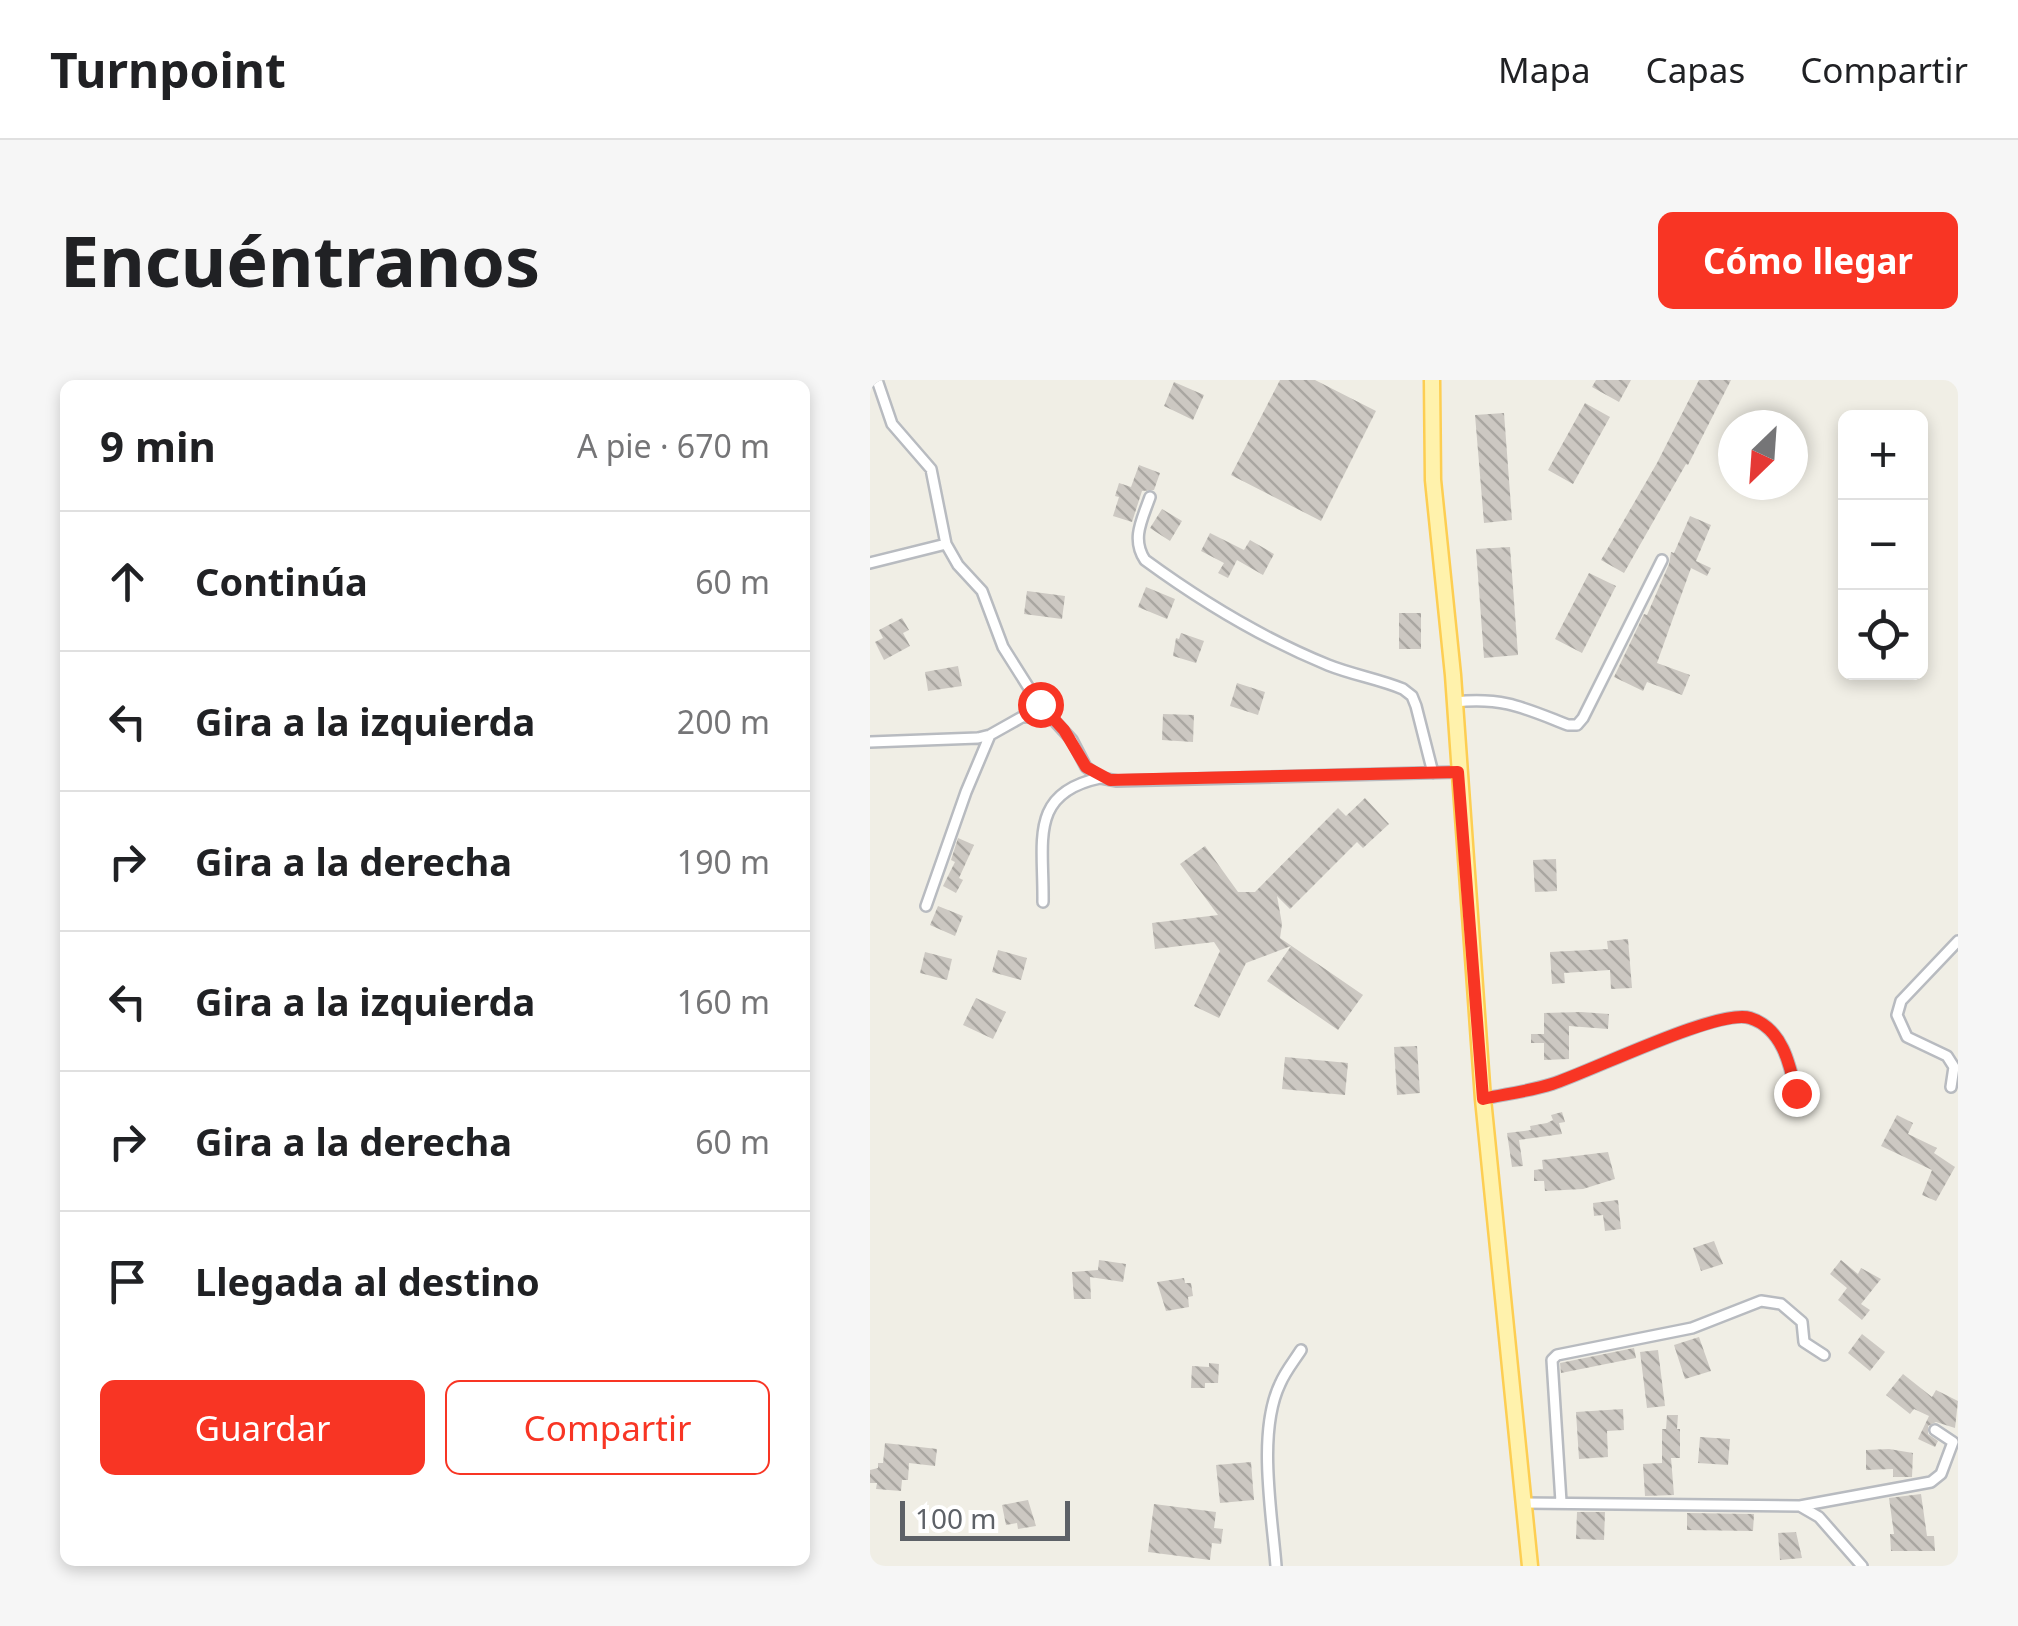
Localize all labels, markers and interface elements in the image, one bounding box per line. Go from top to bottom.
text: Turnpoint [50,37,286,102]
text: Mapa [1498,46,1591,93]
text: Capas [1646,46,1745,93]
text: Compartir [1800,46,1968,93]
text: Encuéntranos [60,212,540,308]
button: Cómo llegar [1658,212,1958,309]
north arrow [1718,410,1808,500]
map controls [1838,410,1928,680]
button: + [1838,410,1928,500]
text: 9 min [100,417,216,474]
text: A pie · 670 m [577,424,770,467]
button: − [1838,500,1928,590]
icon: ahead [100,554,155,609]
text: Continúa [195,555,368,607]
text: 60 m [695,560,770,603]
button: locate [1838,590,1928,680]
route start [1018,682,1064,728]
icon: left [100,694,155,749]
text: Gira a la izquierda [195,695,535,747]
text: 200 m [677,700,770,743]
icon: right [100,834,155,889]
text: Gira a la derecha [195,835,512,887]
text: 190 m [677,840,770,883]
icon: left [100,974,155,1029]
text: Gira a la izquierda [195,975,535,1027]
text: 160 m [677,980,770,1023]
route end [1774,1071,1820,1117]
icon: right [100,1114,155,1169]
text: Gira a la derecha [195,1115,512,1167]
text: 60 m [695,1120,770,1163]
icon: arrive [100,1254,155,1309]
text: Llegada al destino [195,1255,540,1307]
button: Guardar [100,1380,425,1475]
button: Compartir [445,1380,770,1475]
scale bar [900,1496,1070,1540]
text: 100 m [915,1499,997,1537]

